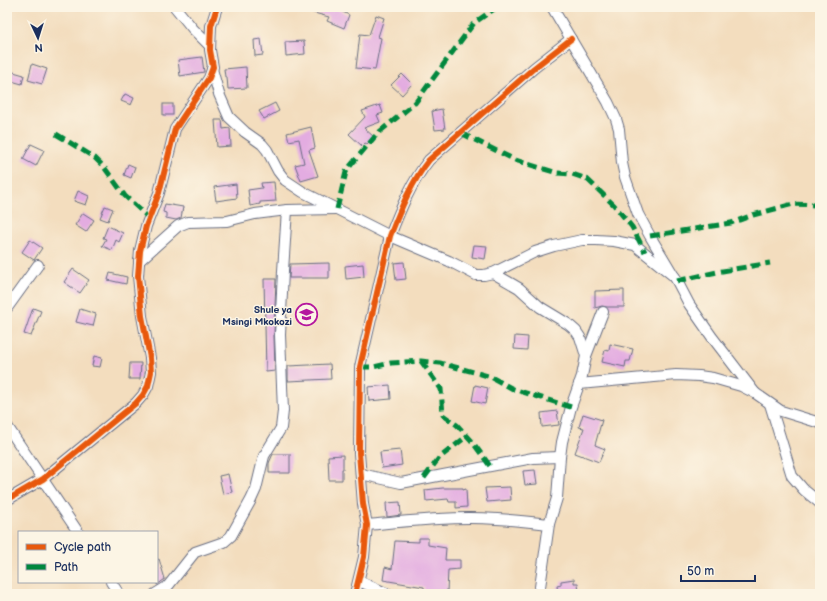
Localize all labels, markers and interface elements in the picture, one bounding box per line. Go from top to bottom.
north arrow [18,18,58,58]
text: N [34,41,43,54]
school or university icon: Shule ya Msingi Mkokozi [294,302,320,328]
place label: Shule ya Msingi Mkokozi [222,304,292,328]
legend [18,531,158,583]
text: Cycle path [54,540,111,555]
scale bar [681,557,755,583]
text: Path [54,560,79,575]
text: 50 m [687,564,714,579]

